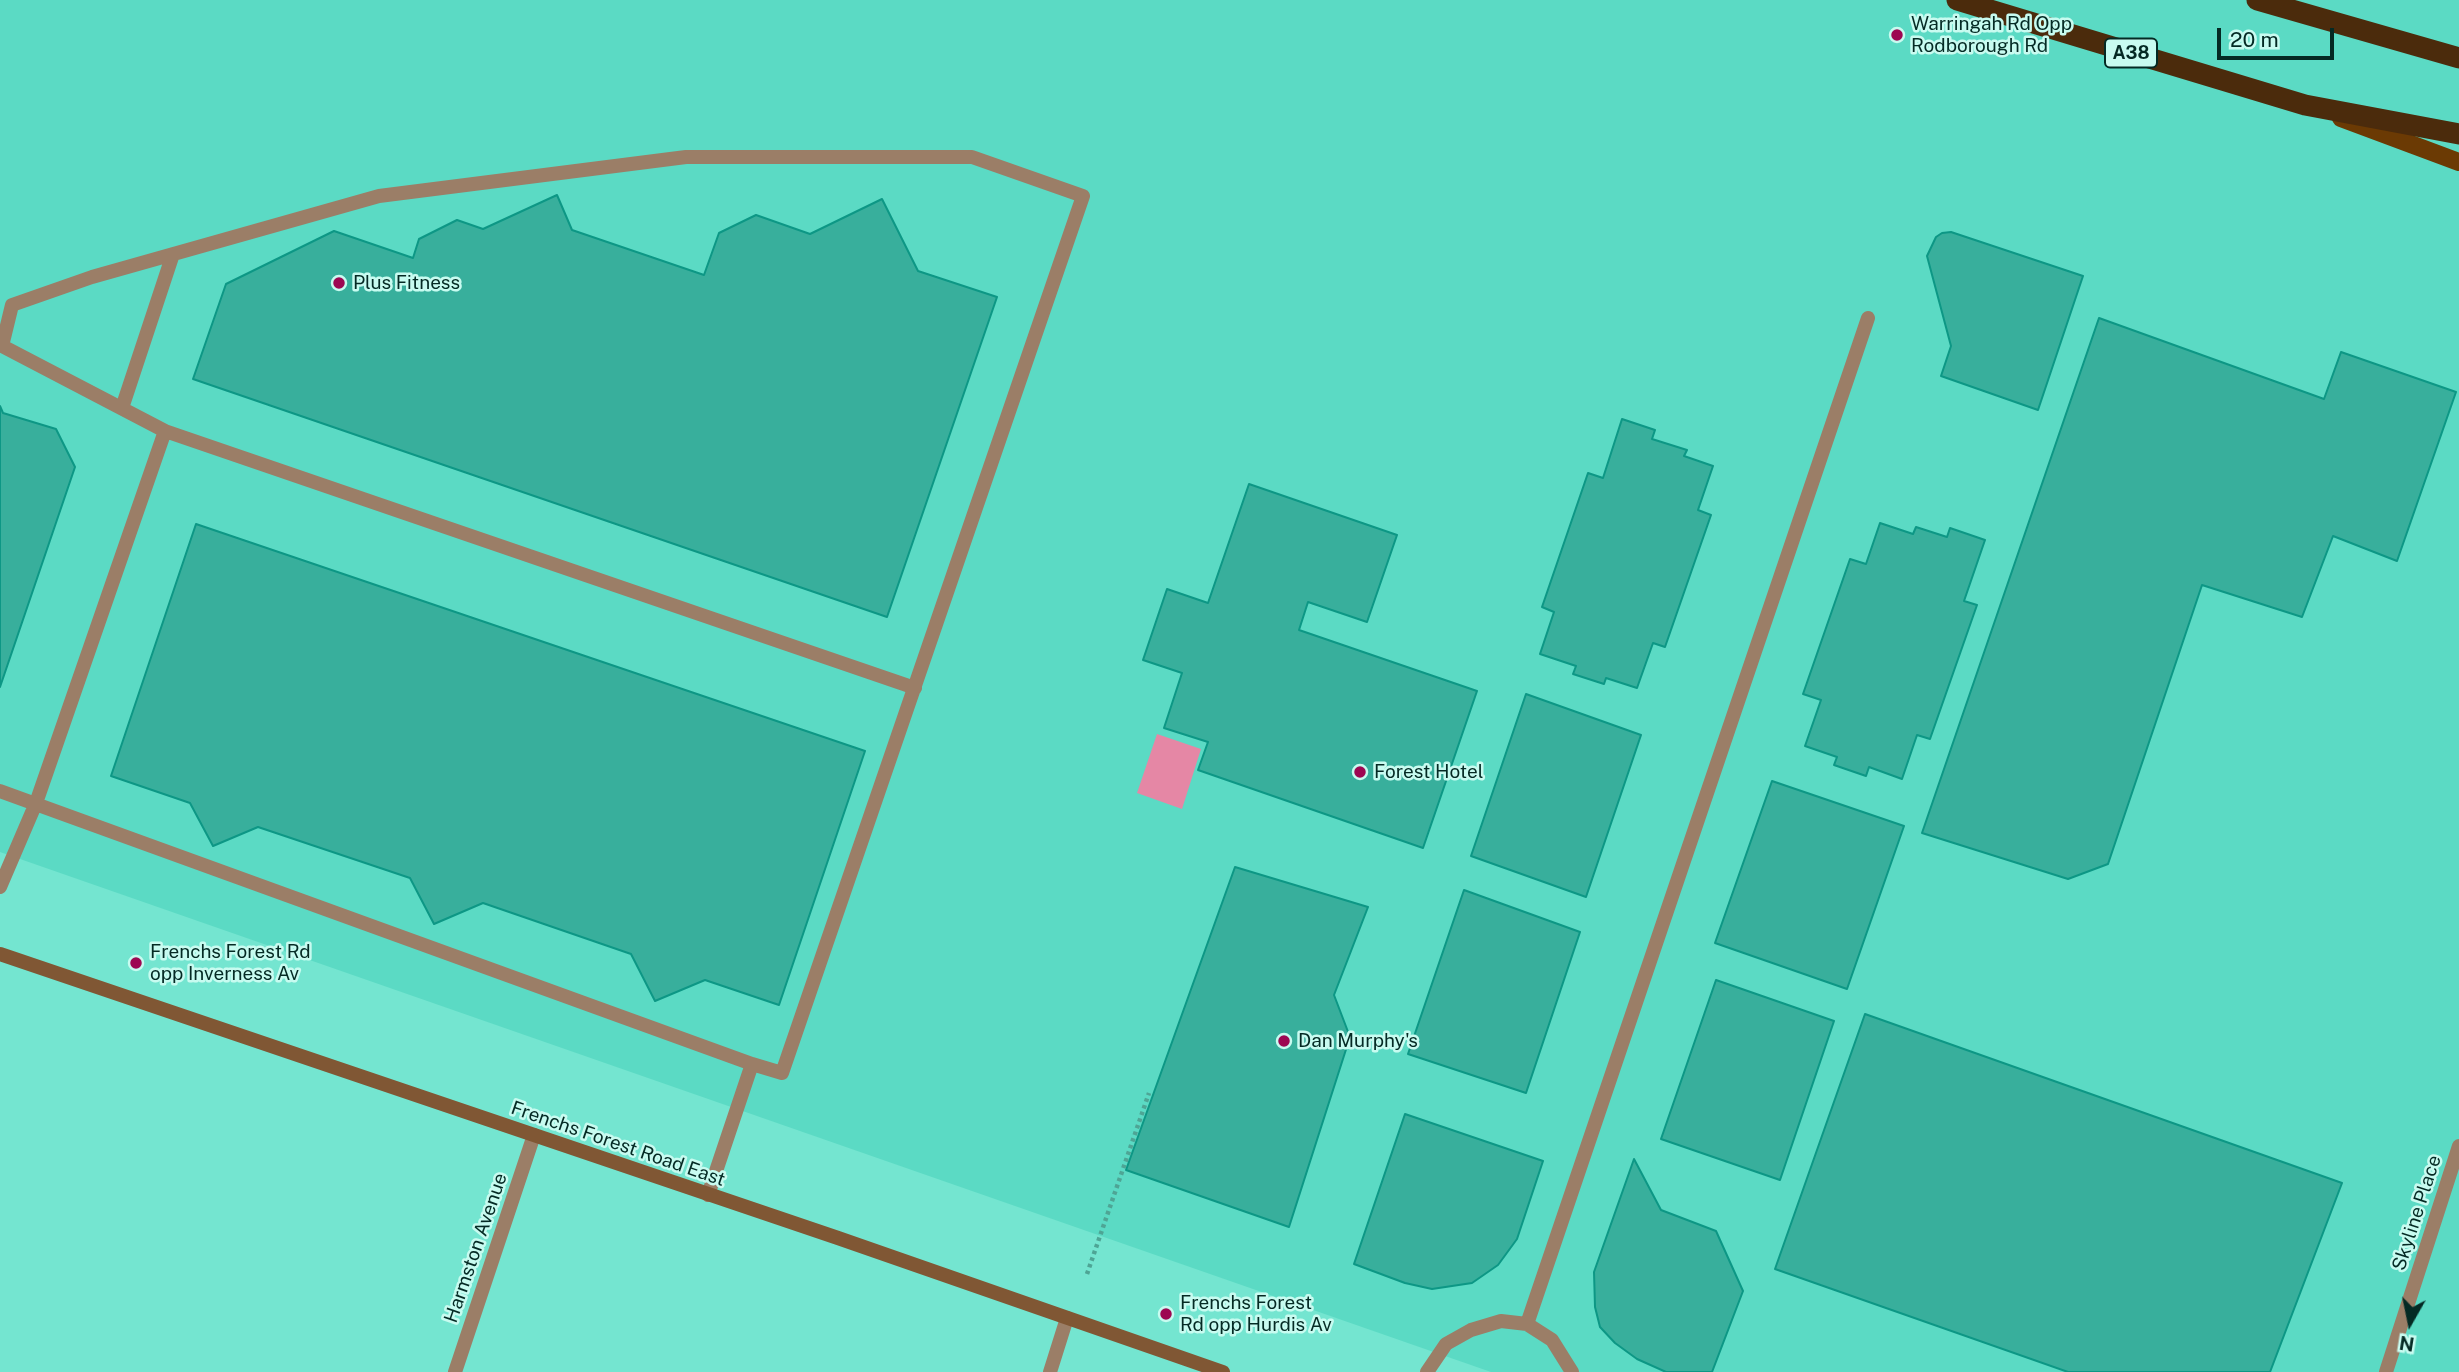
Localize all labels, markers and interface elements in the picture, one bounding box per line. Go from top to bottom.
place label: Warringah Rd Opp Rodborough Rd [1911,13,2072,57]
scale bar [2221,14,2338,58]
marker: Warringah Rd Opp Rodborough Rd [1889,27,1905,43]
text: 20 m [2230,27,2279,52]
road number: A38 [2105,38,2157,68]
place label: Plus Fitness [353,272,460,294]
marker: Plus Fitness [331,275,347,291]
place label: Forest Hotel [1374,761,1484,783]
marker: Forest Hotel [1352,764,1368,780]
place label: Frenchs Forest Rd opp Inverness Av [150,941,311,985]
marker: Frenchs Forest Rd opp Inverness Av [128,955,144,971]
place label: Dan Murphy's [1298,1030,1418,1052]
marker: Dan Murphy's [1276,1033,1292,1049]
street label: Frenchs Forest Road East [508,1097,728,1191]
street label: Skyline Place [2388,1152,2446,1274]
street label: Harmston Avenue [440,1170,512,1326]
north arrow [2375,1288,2445,1358]
place label: Frenchs Forest Rd opp Hurdis Av [1180,1292,1332,1336]
marker: Frenchs Forest Rd opp Hurdis Av [1158,1306,1174,1322]
text: N [2398,1332,2416,1356]

